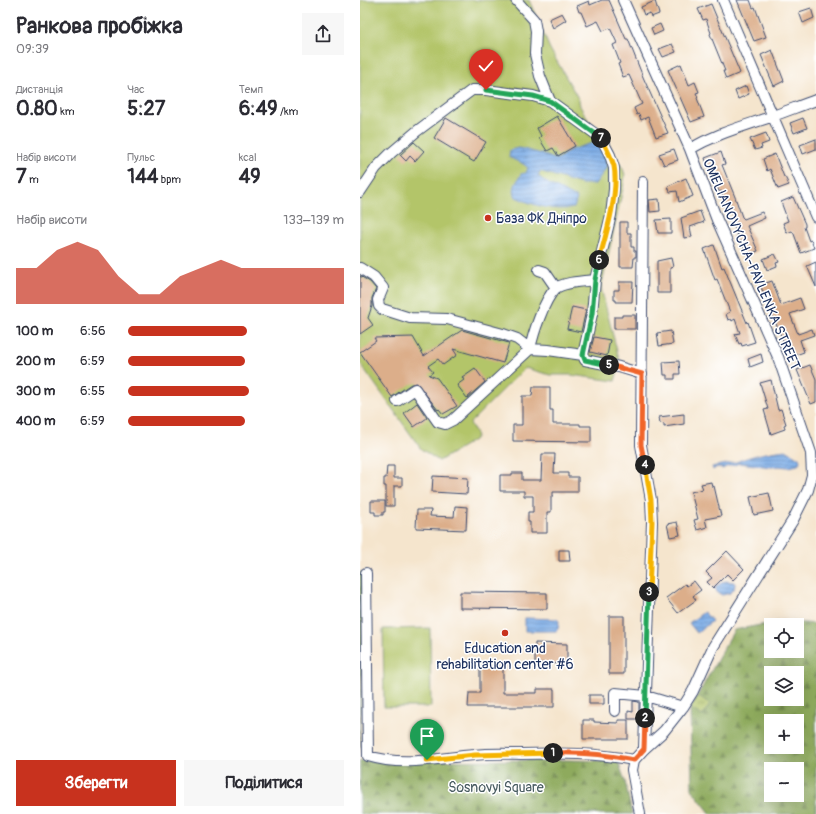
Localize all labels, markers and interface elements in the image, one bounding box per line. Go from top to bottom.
text: Ранкова пробіжка [16,12,183,40]
button: share [302,13,344,55]
text: 09:39 [16,41,49,57]
pin [469,49,503,90]
icon: check [475,55,497,77]
text: Дистанція [16,83,63,96]
text: Час [127,83,145,96]
text: Темп [239,83,263,96]
text: 0.80 [16,96,58,121]
text: 5:27 [127,96,165,121]
text: 6:49 [239,96,278,121]
text: km [58,105,75,118]
text: /km [278,105,298,118]
pin: 7 [591,128,611,148]
text: 7 [598,131,604,144]
text: Набір висоти [16,151,76,164]
text: Пульс [127,151,155,164]
text: kcal [239,151,257,164]
street label: OMELIANOVYCHA-PAVLENKA STREET [699,156,804,373]
text: 7 [16,164,27,189]
text: 144 [127,164,158,189]
text: 49 [239,164,261,189]
text: m [27,173,39,186]
text: bpm [158,173,181,186]
place label: База ФК Дніпро [496,210,587,227]
text: Набір висоти [16,212,87,228]
text: 133–139 m [283,212,344,228]
marker: База ФК Дніпро [483,213,493,223]
pin: 6 [589,250,609,270]
text: 6 [596,253,602,266]
text: 100 m [16,323,53,339]
text: 6:56 [80,323,106,339]
text: 200 m [16,353,55,369]
text: 6:59 [80,353,105,369]
pin: 5 [599,355,619,375]
text: 5 [606,358,612,371]
text: 300 m [16,383,55,399]
text: 6:55 [80,383,105,399]
text: 400 m [16,413,56,429]
text: 6:59 [80,413,105,429]
pin: 4 [635,455,655,475]
text: 4 [642,458,648,471]
pin: 3 [639,582,659,602]
text: 3 [646,585,652,598]
map controls [764,618,804,802]
button: locate [764,618,804,658]
marker: Education and rehabilitation center #6 [500,628,510,638]
place label: Education and rehabilitation center #6 [436,640,574,673]
button: layers [764,666,804,706]
pin: 2 [635,708,655,728]
text: 2 [642,711,648,724]
button: + [764,714,804,754]
pin [410,719,444,760]
icon: arrive [416,725,438,747]
pin: 1 [543,743,563,763]
text: 1 [551,746,555,759]
button: Зберегти [16,760,176,806]
button: Поділитися [184,760,344,806]
button: − [764,762,804,802]
park label: Sosnovyi Square [448,779,544,796]

